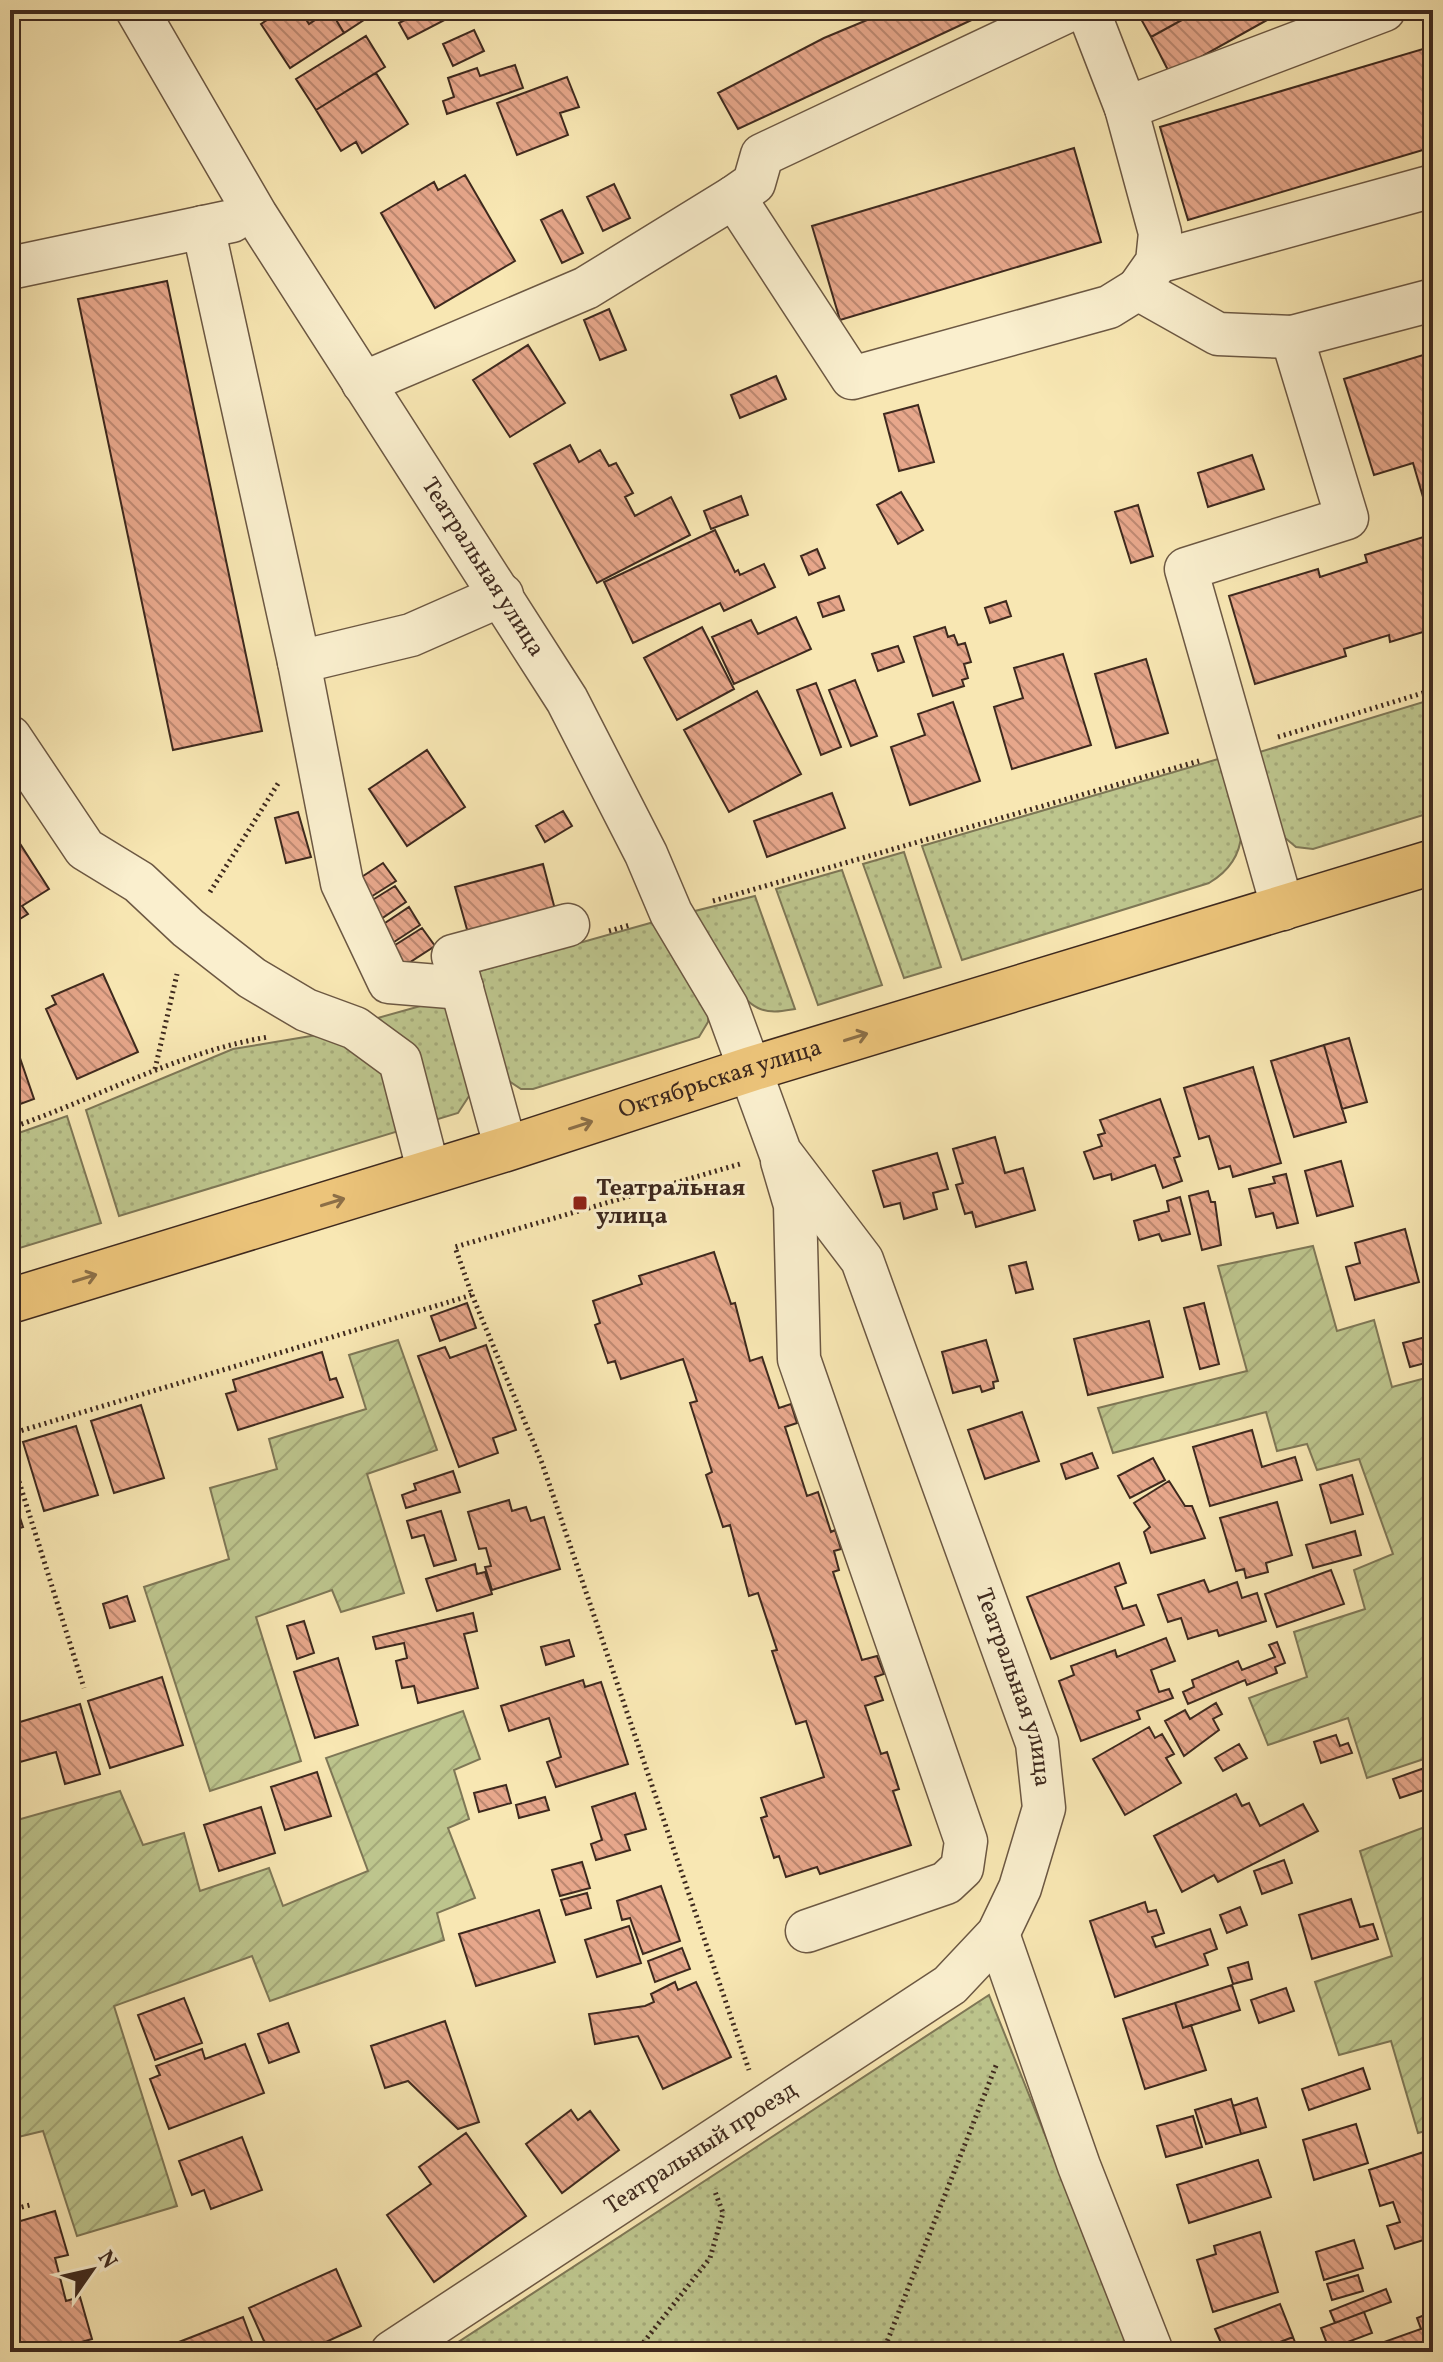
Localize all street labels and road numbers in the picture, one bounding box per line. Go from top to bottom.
street label: Театральная улица [412,471,552,664]
street label: Октябрьская улица [614,1031,826,1128]
street label: Театральная улица [965,1584,1059,1789]
street label: Театральный проезд [598,2074,804,2224]

